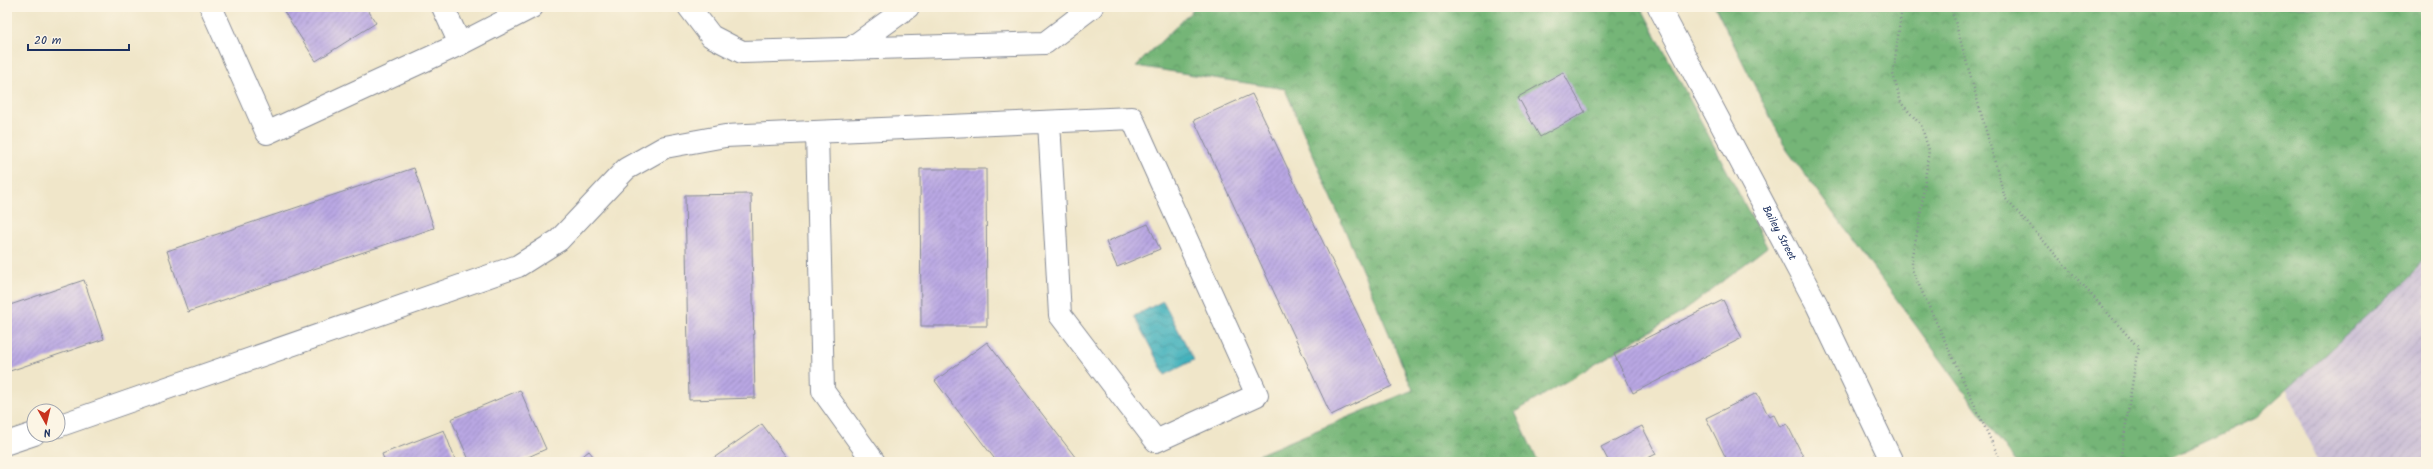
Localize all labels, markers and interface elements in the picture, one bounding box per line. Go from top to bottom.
scale bar [28,26,129,52]
text: 20 m [34,31,62,50]
street label: Bailey Street [1757,202,1801,265]
north arrow [26,403,66,443]
text: N [43,423,52,441]

